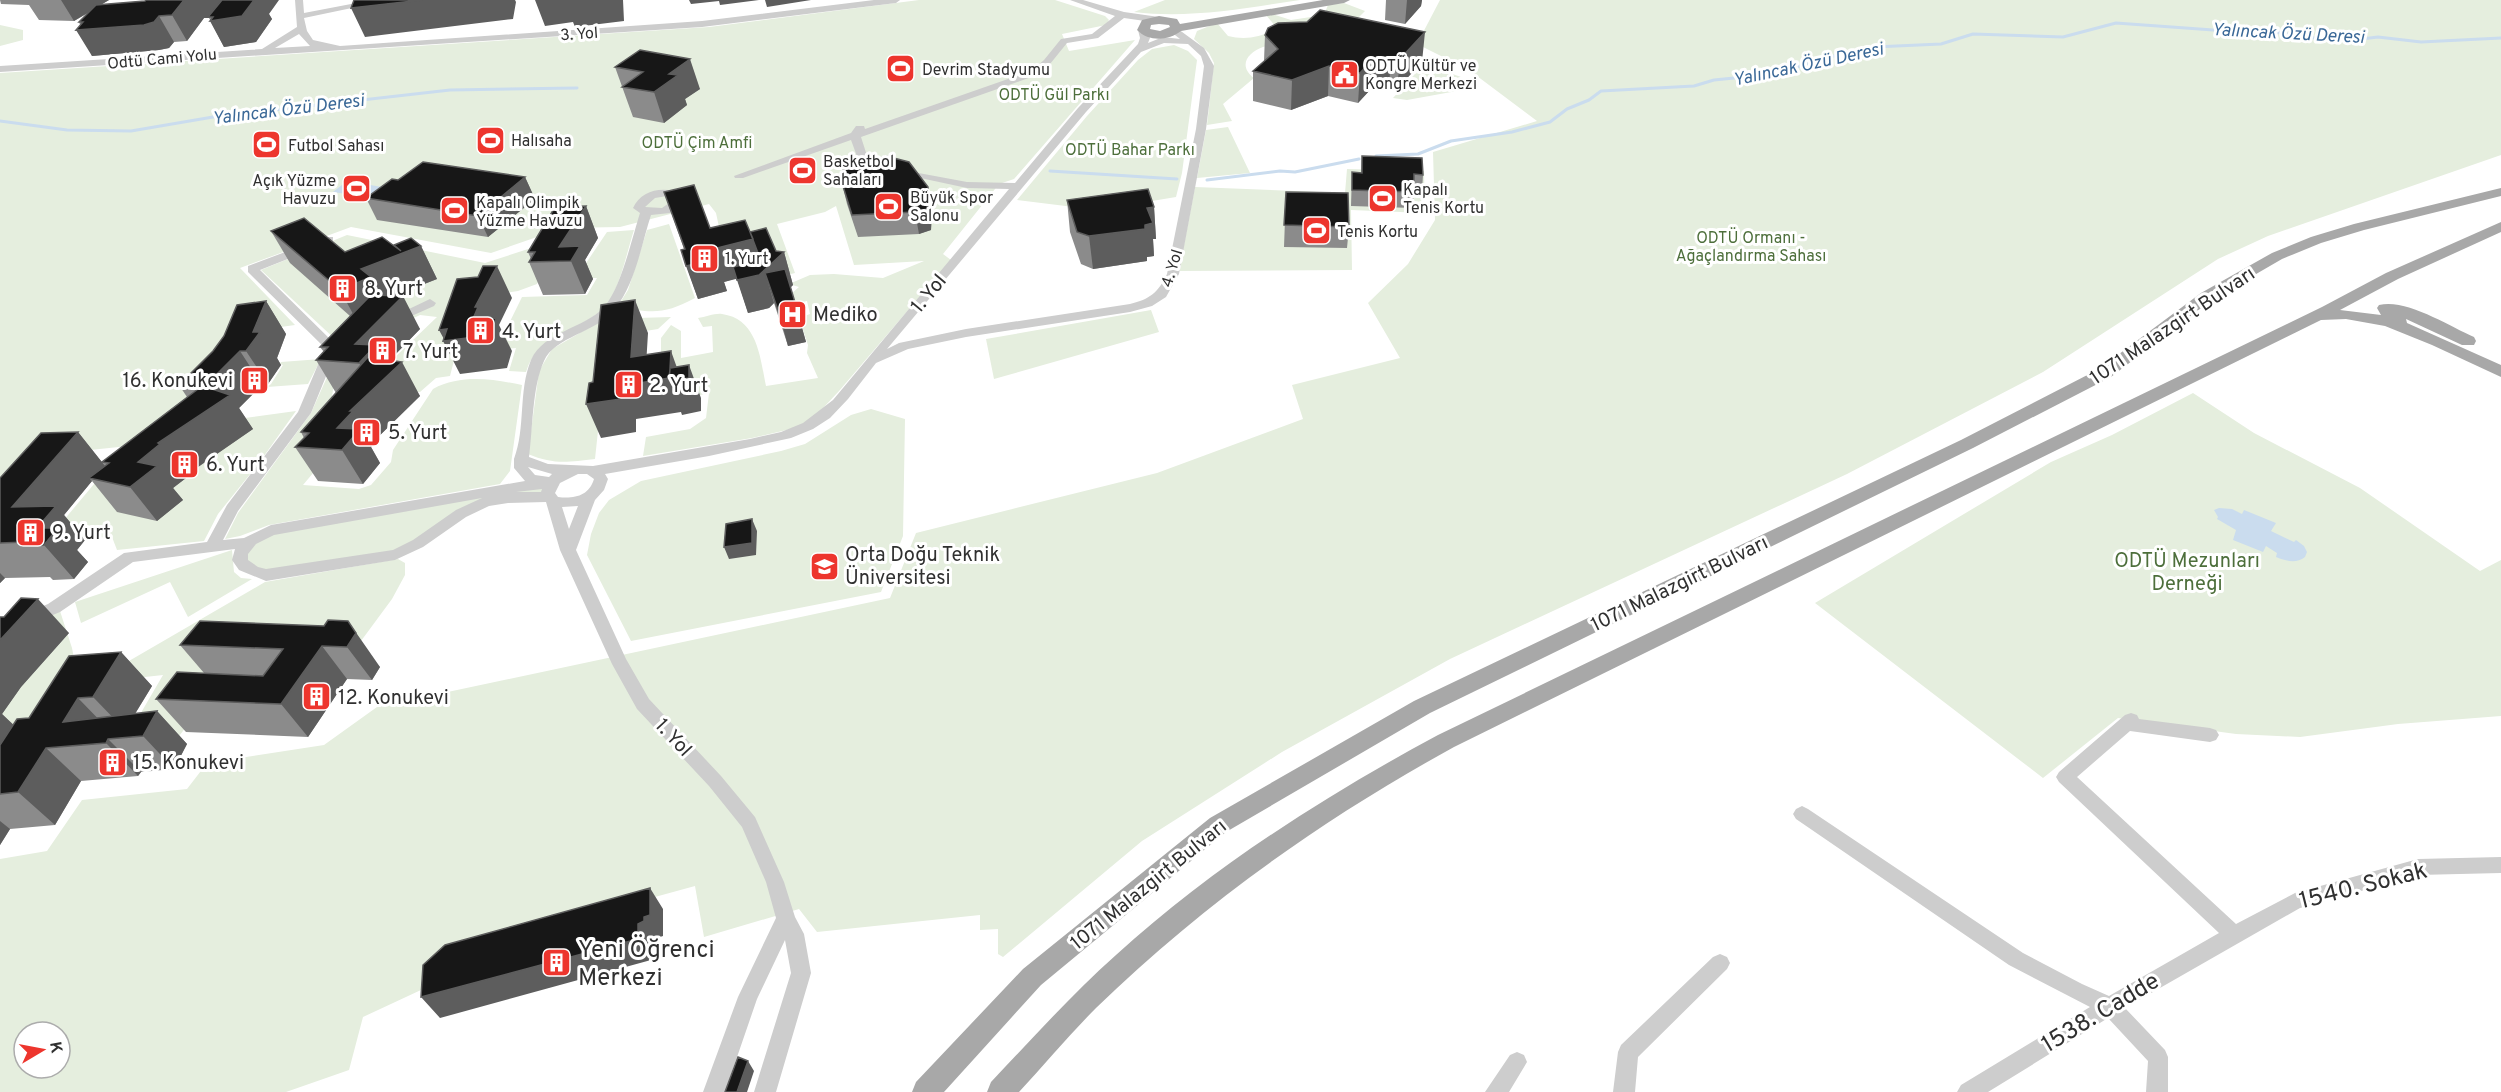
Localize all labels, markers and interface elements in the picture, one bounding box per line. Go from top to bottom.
water label: Yalıncak Özü Deresi [2211,17,2367,50]
street label: 3. Yol [559,24,599,46]
water label: Yalıncak Özü Deresi [1731,36,1887,93]
street label: Odtü Cami Yolu [107,45,218,75]
sports icon: Devrim Stadyumu [885,53,917,85]
place label: ODTÜ Kültür ve Kongre Merkezi [1365,55,1477,95]
public building icon: ODTÜ Kültür ve Kongre Merkezi [1328,58,1360,90]
place label: Devrim Stadyumu [922,61,1050,81]
park label: ODTÜ Gül Parkı [998,84,1110,106]
water label: Yalıncak Özü Deresi [211,88,367,131]
sports icon: Halısaha [474,124,506,156]
sports icon: Futbol Sahası [251,129,283,161]
place label: Halısaha [511,132,572,152]
park label: ODTÜ Çim Amfi [642,132,752,154]
place label: Futbol Sahası [288,137,384,157]
park label: ODTÜ Bahar Parkı [1065,139,1195,161]
place label: Basketbol Sahaları [823,153,894,191]
sports icon: Basketbol Sahaları [786,154,818,186]
place label: Açık Yüzme Havuzu [252,172,336,210]
sports icon: Açık Yüzme Havuzu [341,173,373,205]
place label: Kapalı Tenis Kortu [1403,181,1484,219]
sports icon: Kapalı Tenis Kortu [1366,182,1398,214]
place label: Büyük Spor Salonu [910,189,993,227]
sports icon: Büyük Spor Salonu [873,190,905,222]
place label: Kapalı Olimpik Yüzme Havuzu [476,194,583,232]
sports icon: Kapalı Olimpik Yüzme Havuzu [439,195,471,227]
sports icon: Tenis Kortu [1300,215,1332,247]
place label: Tenis Kortu [1337,223,1418,243]
park label: ODTÜ Ormanı - Ağaçlandırma Sahası [1676,227,1826,267]
building icon: 1. Yurt [688,242,720,274]
street label: 4. Yol [1158,247,1188,290]
place label: 1. Yurt [725,250,768,270]
street label: 1071 Malazgirt Bulvarı [2085,262,2261,392]
street label: 1. Yol [906,269,953,319]
building icon: 8. Yurt [327,272,359,304]
place label: 8. Yurt [364,277,423,303]
hospital icon: Mediko [776,298,808,330]
place label: Mediko [813,303,878,329]
building icon: 4. Yurt [465,315,497,347]
place label: 4. Yurt [502,320,561,346]
building icon: 7. Yurt [366,335,398,367]
place label: 7. Yurt [403,340,458,366]
building icon: 16. Konukevi [238,364,270,396]
place label: 16. Konukevi [122,369,233,395]
building icon: 2. Yurt [612,369,644,401]
place label: 2. Yurt [649,374,708,400]
building icon: 5. Yurt [351,416,383,448]
place label: 5. Yurt [388,421,447,447]
building icon: 6. Yurt [169,448,201,480]
place label: 6. Yurt [206,453,265,479]
building icon: 9. Yurt [15,516,47,548]
place label: 9. Yurt [52,521,111,547]
street label: 1071 Malazgirt Bulvarı [1587,531,1773,639]
place label: Orta Doğu Teknik Üniversitesi [845,543,1000,592]
park label: ODTÜ Mezunları Derneği [2114,548,2260,598]
school or university icon: Orta Doğu Teknik Üniversitesi [808,550,840,582]
building icon: 12. Konukevi [301,681,333,713]
place label: 12. Konukevi [338,686,449,712]
street label: 1. Yol [648,714,697,763]
building icon: 15. Konukevi [96,746,128,778]
place label: 15. Konukevi [133,751,244,777]
street label: 1071 Malazgirt Bulvarı [1066,814,1233,957]
street label: 1540. Sokak [2297,857,2430,917]
place label: Yeni Öğrenci Merkezi [578,934,715,994]
building icon: Yeni Öğrenci Merkezi [541,947,573,979]
street label: 1538. Cadde [2037,967,2165,1061]
north arrow [12,1020,72,1080]
text: K [44,1040,66,1055]

